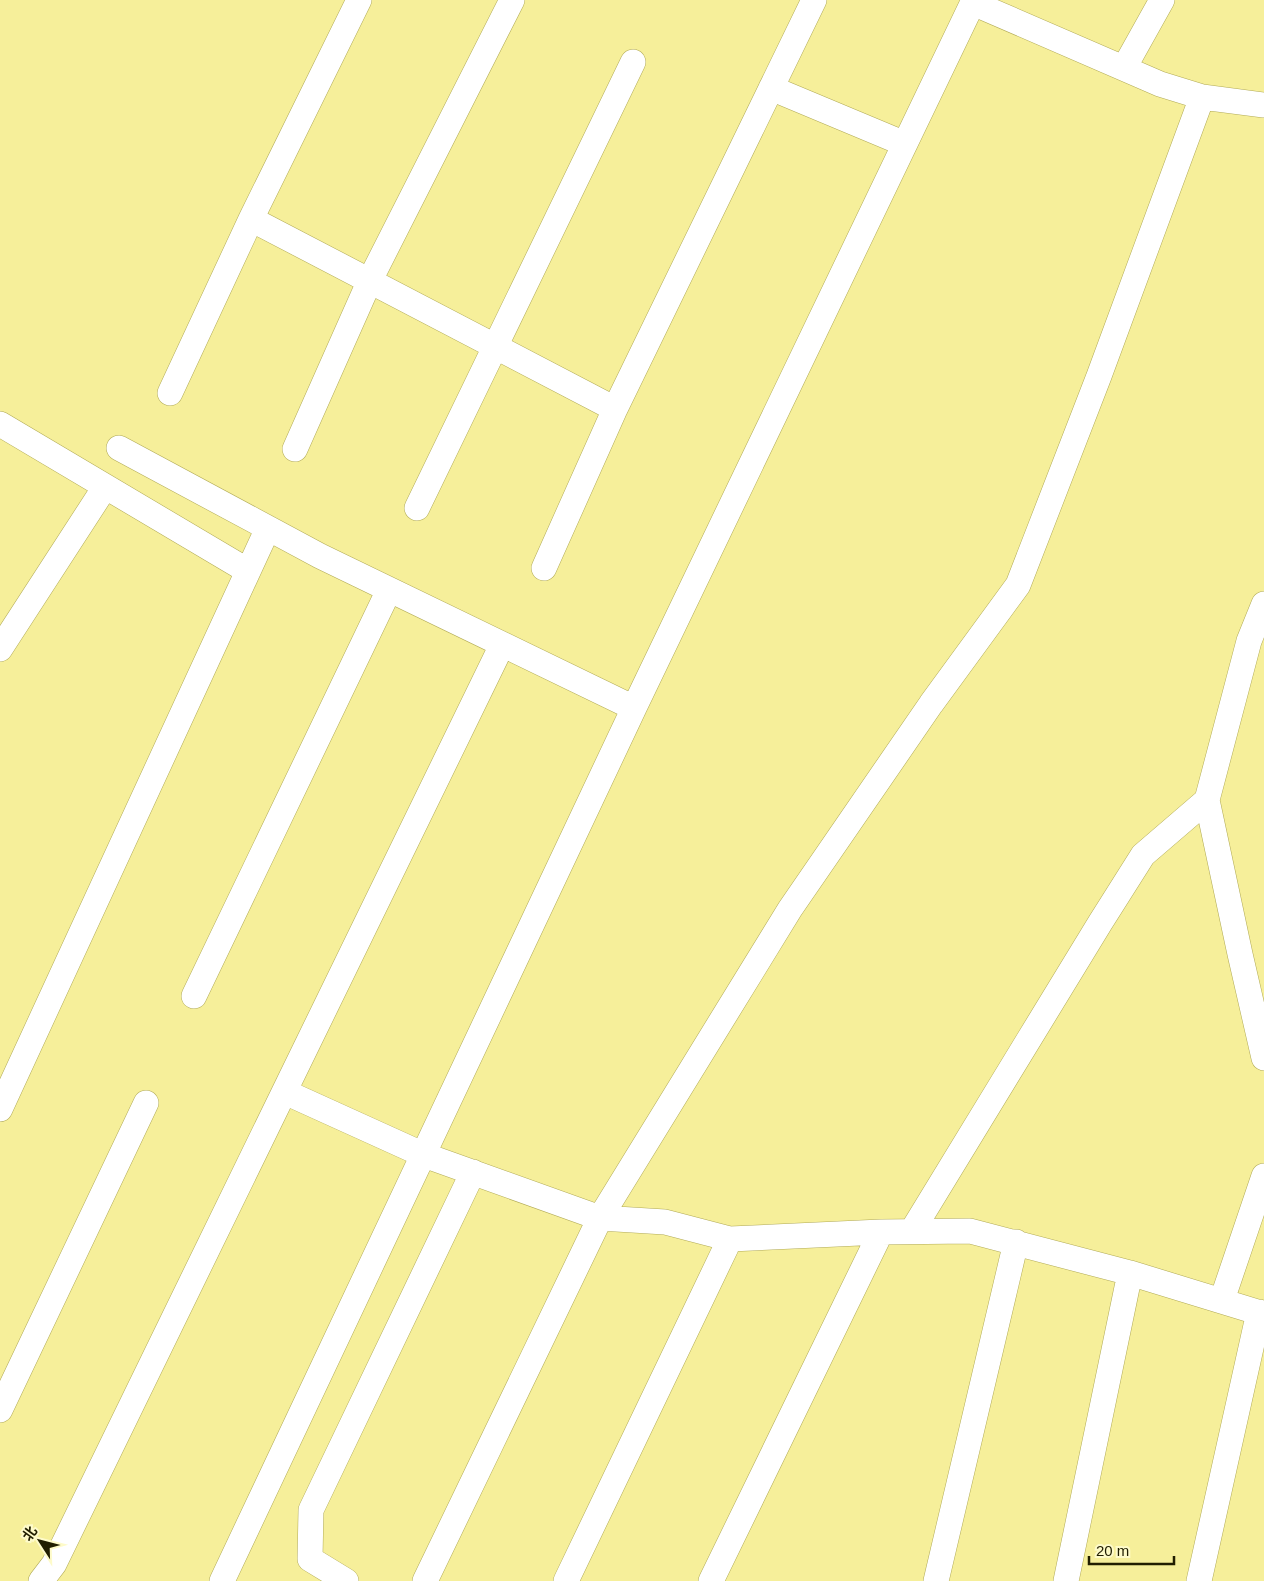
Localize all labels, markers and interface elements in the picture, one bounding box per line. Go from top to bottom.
north arrow [15,1516,65,1566]
text: 北 [19,1523,40,1544]
scale bar [1089,1534,1174,1566]
text: 20 m [1096,1542,1129,1559]

